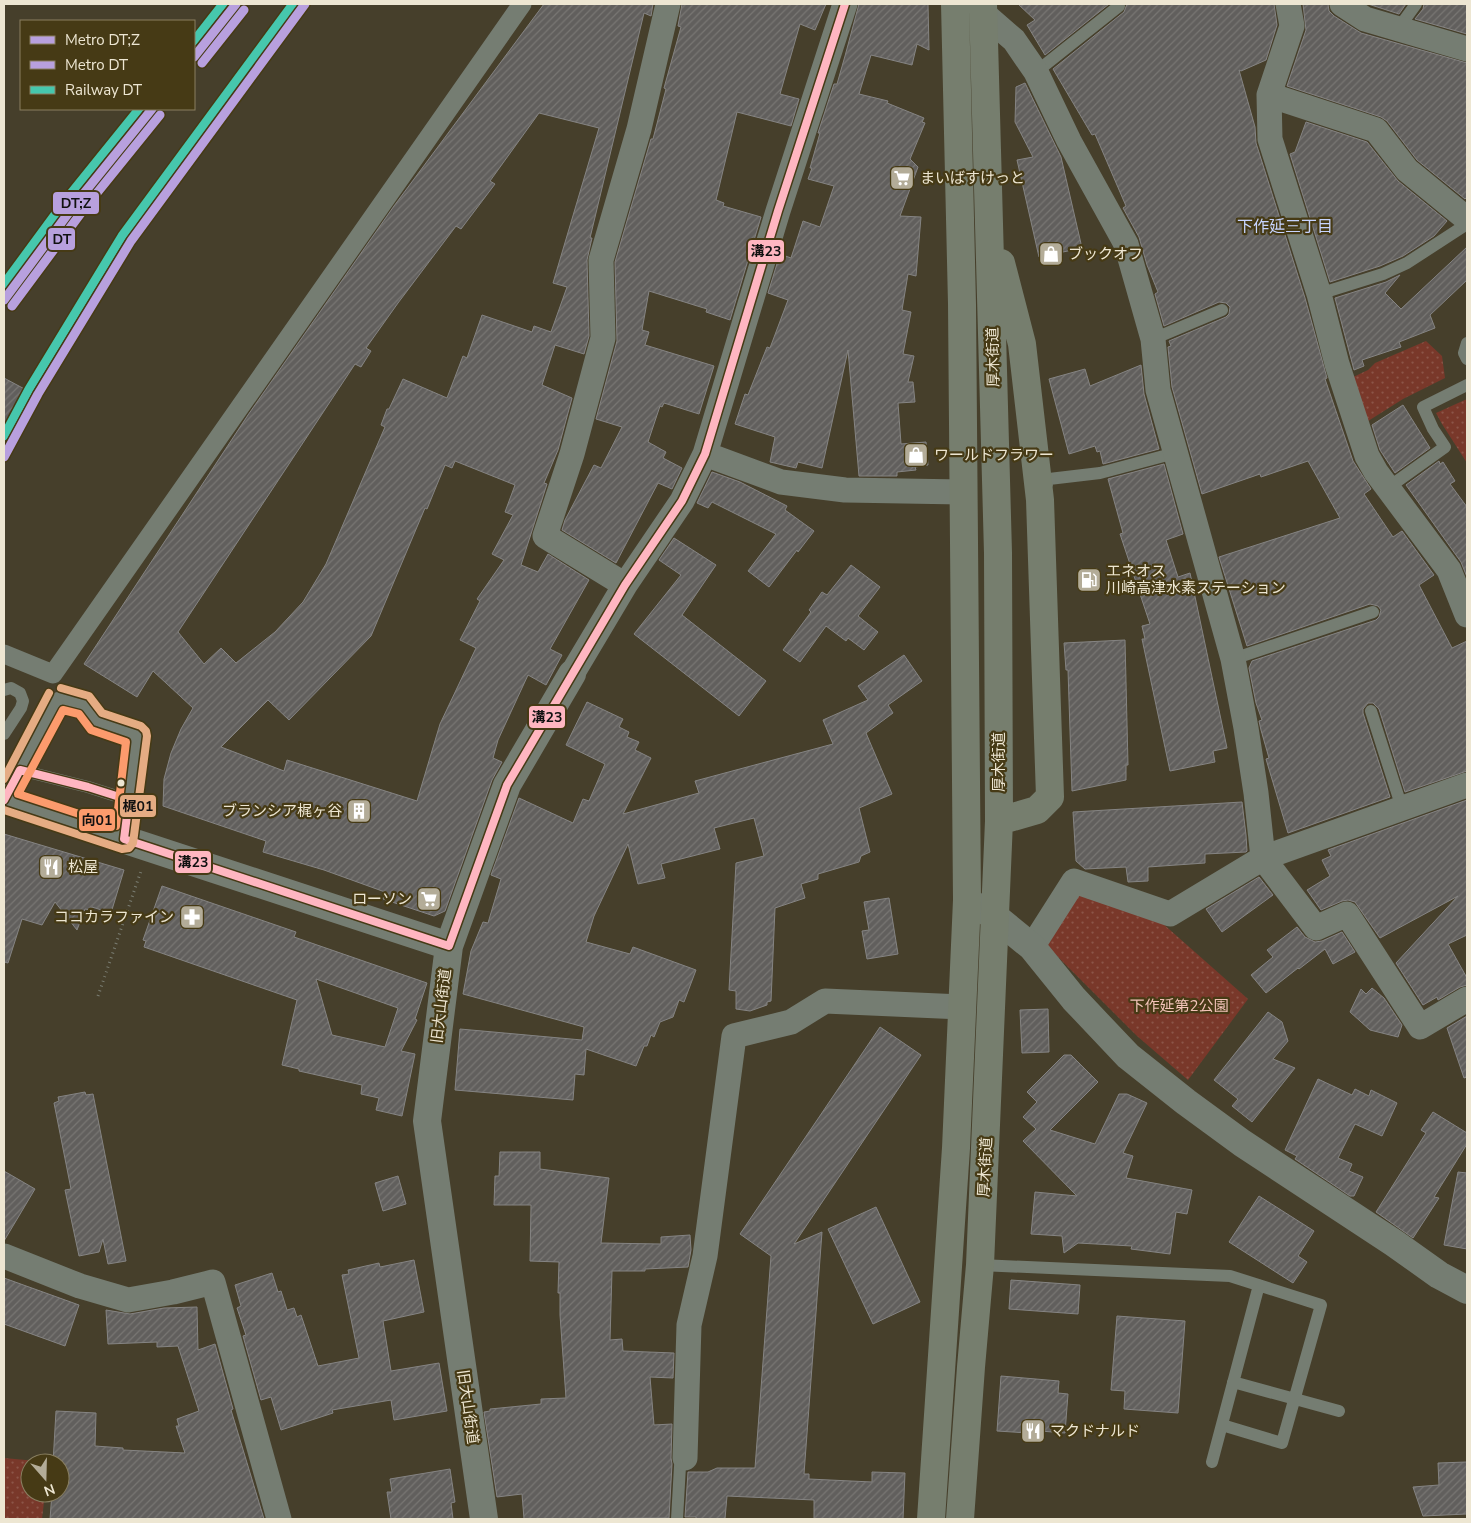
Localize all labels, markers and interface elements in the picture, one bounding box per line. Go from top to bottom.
legend [20,20,195,110]
text: Metro DT;Z [65,30,140,50]
text: Metro DT [65,55,128,75]
text: Railway DT [65,80,142,100]
supermarket icon: まいばすけっと [889,165,915,191]
place label: まいばすけっと [920,168,1025,188]
line badge: DT;Z [52,191,100,215]
text: DT;Z [61,194,92,213]
district label: 下作延三丁目 [1237,216,1333,238]
line badge: DT [47,227,76,251]
text: DT [53,230,72,249]
line badge: 溝23 [747,239,785,263]
shop icon: ブックオフ [1038,241,1064,267]
text: 溝23 [751,242,781,261]
place label: ブックオフ [1068,244,1143,264]
street label: 厚木街道 [982,327,1004,387]
shop icon: ワールドフラワー [903,442,929,468]
place label: ワールドフラワー [934,445,1054,465]
place label: エネオス 川崎高津水素ステーション [1106,561,1286,598]
fuel station icon: エネオス 川崎高津水素ステーション [1076,567,1102,593]
line badge: 溝23 [528,705,566,729]
text: 溝23 [532,708,562,727]
street label: 厚木街道 [989,732,1009,792]
unlabelled marker [116,778,126,788]
line badge: 梶01 [119,794,157,818]
text: 梶01 [123,797,153,816]
building icon: ブランシア梶ヶ谷 [346,798,372,824]
place label: ブランシア梶ヶ谷 [222,801,342,821]
line badge: 向01 [78,808,116,832]
text: 向01 [82,811,112,830]
line badge: 溝23 [174,850,212,874]
text: 溝23 [178,853,208,872]
restaurant icon: 松屋 [38,854,64,880]
place label: 松屋 [68,857,98,877]
supermarket icon: ローソン [416,886,442,912]
place label: ローソン [352,889,412,909]
pharmacy icon: ココカラファイン [179,904,205,930]
place label: ココカラファイン [54,907,174,927]
street label: 旧大山街道 [427,968,455,1044]
park label: 下作延第2公園 [1129,996,1229,1016]
street label: 厚木街道 [973,1137,997,1197]
street label: 旧大山街道 [453,1368,483,1446]
restaurant icon: マクドナルド [1020,1418,1046,1444]
place label: マクドナルド [1050,1421,1140,1441]
north arrow [20,1453,70,1503]
text: N [41,1479,57,1500]

